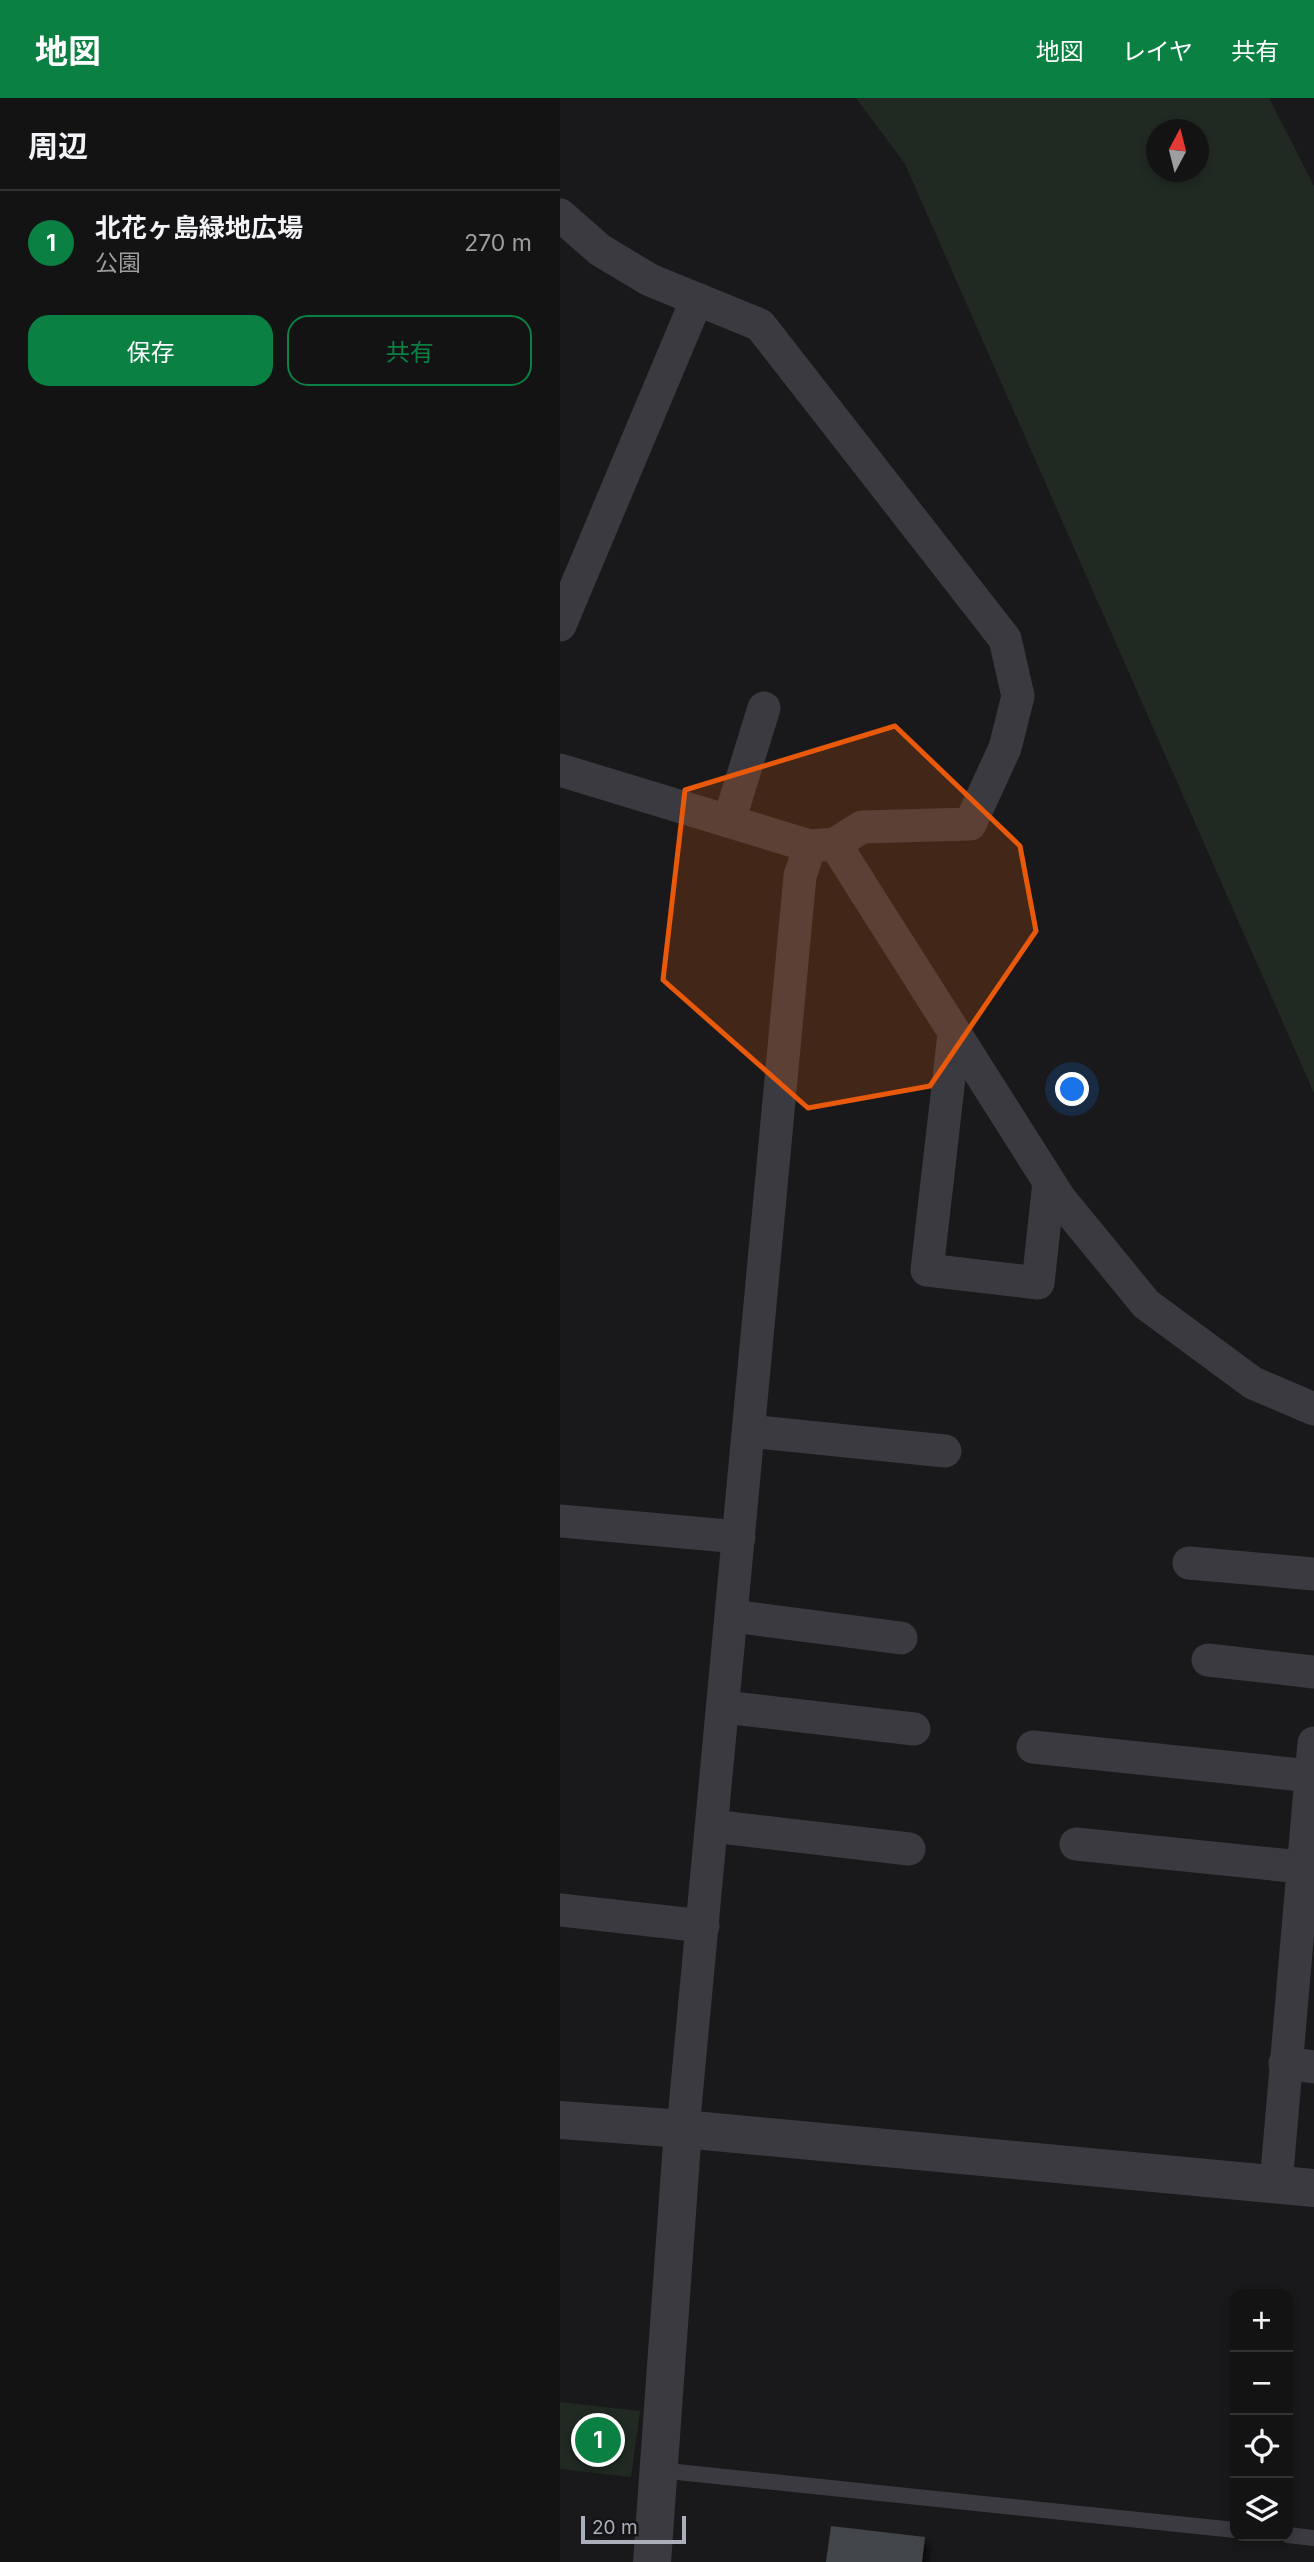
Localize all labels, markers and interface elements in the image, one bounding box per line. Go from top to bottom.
text: 地図 [35,31,101,71]
text: 地図 [1036,37,1084,66]
text: レイヤ [1122,37,1193,66]
text: 共有 [1231,37,1279,66]
north arrow [1146,119,1209,182]
text: 周辺 [28,128,88,164]
text: 北花ヶ島緑地広場 [95,212,303,243]
text: 1 [46,229,56,257]
text: 270 m [464,229,532,257]
text: 公園 [95,249,141,277]
button: 保存 [28,315,273,386]
button: 共有 [287,315,532,386]
your location [1055,1072,1089,1106]
map controls [1230,2289,1293,2541]
button: + [1230,2289,1293,2352]
button: − [1230,2352,1293,2415]
pin: 1 [575,2414,621,2466]
button: locate [1230,2415,1293,2478]
button: layers [1230,2478,1293,2541]
scale bar [581,2513,686,2545]
text: 20 m [592,2516,638,2539]

